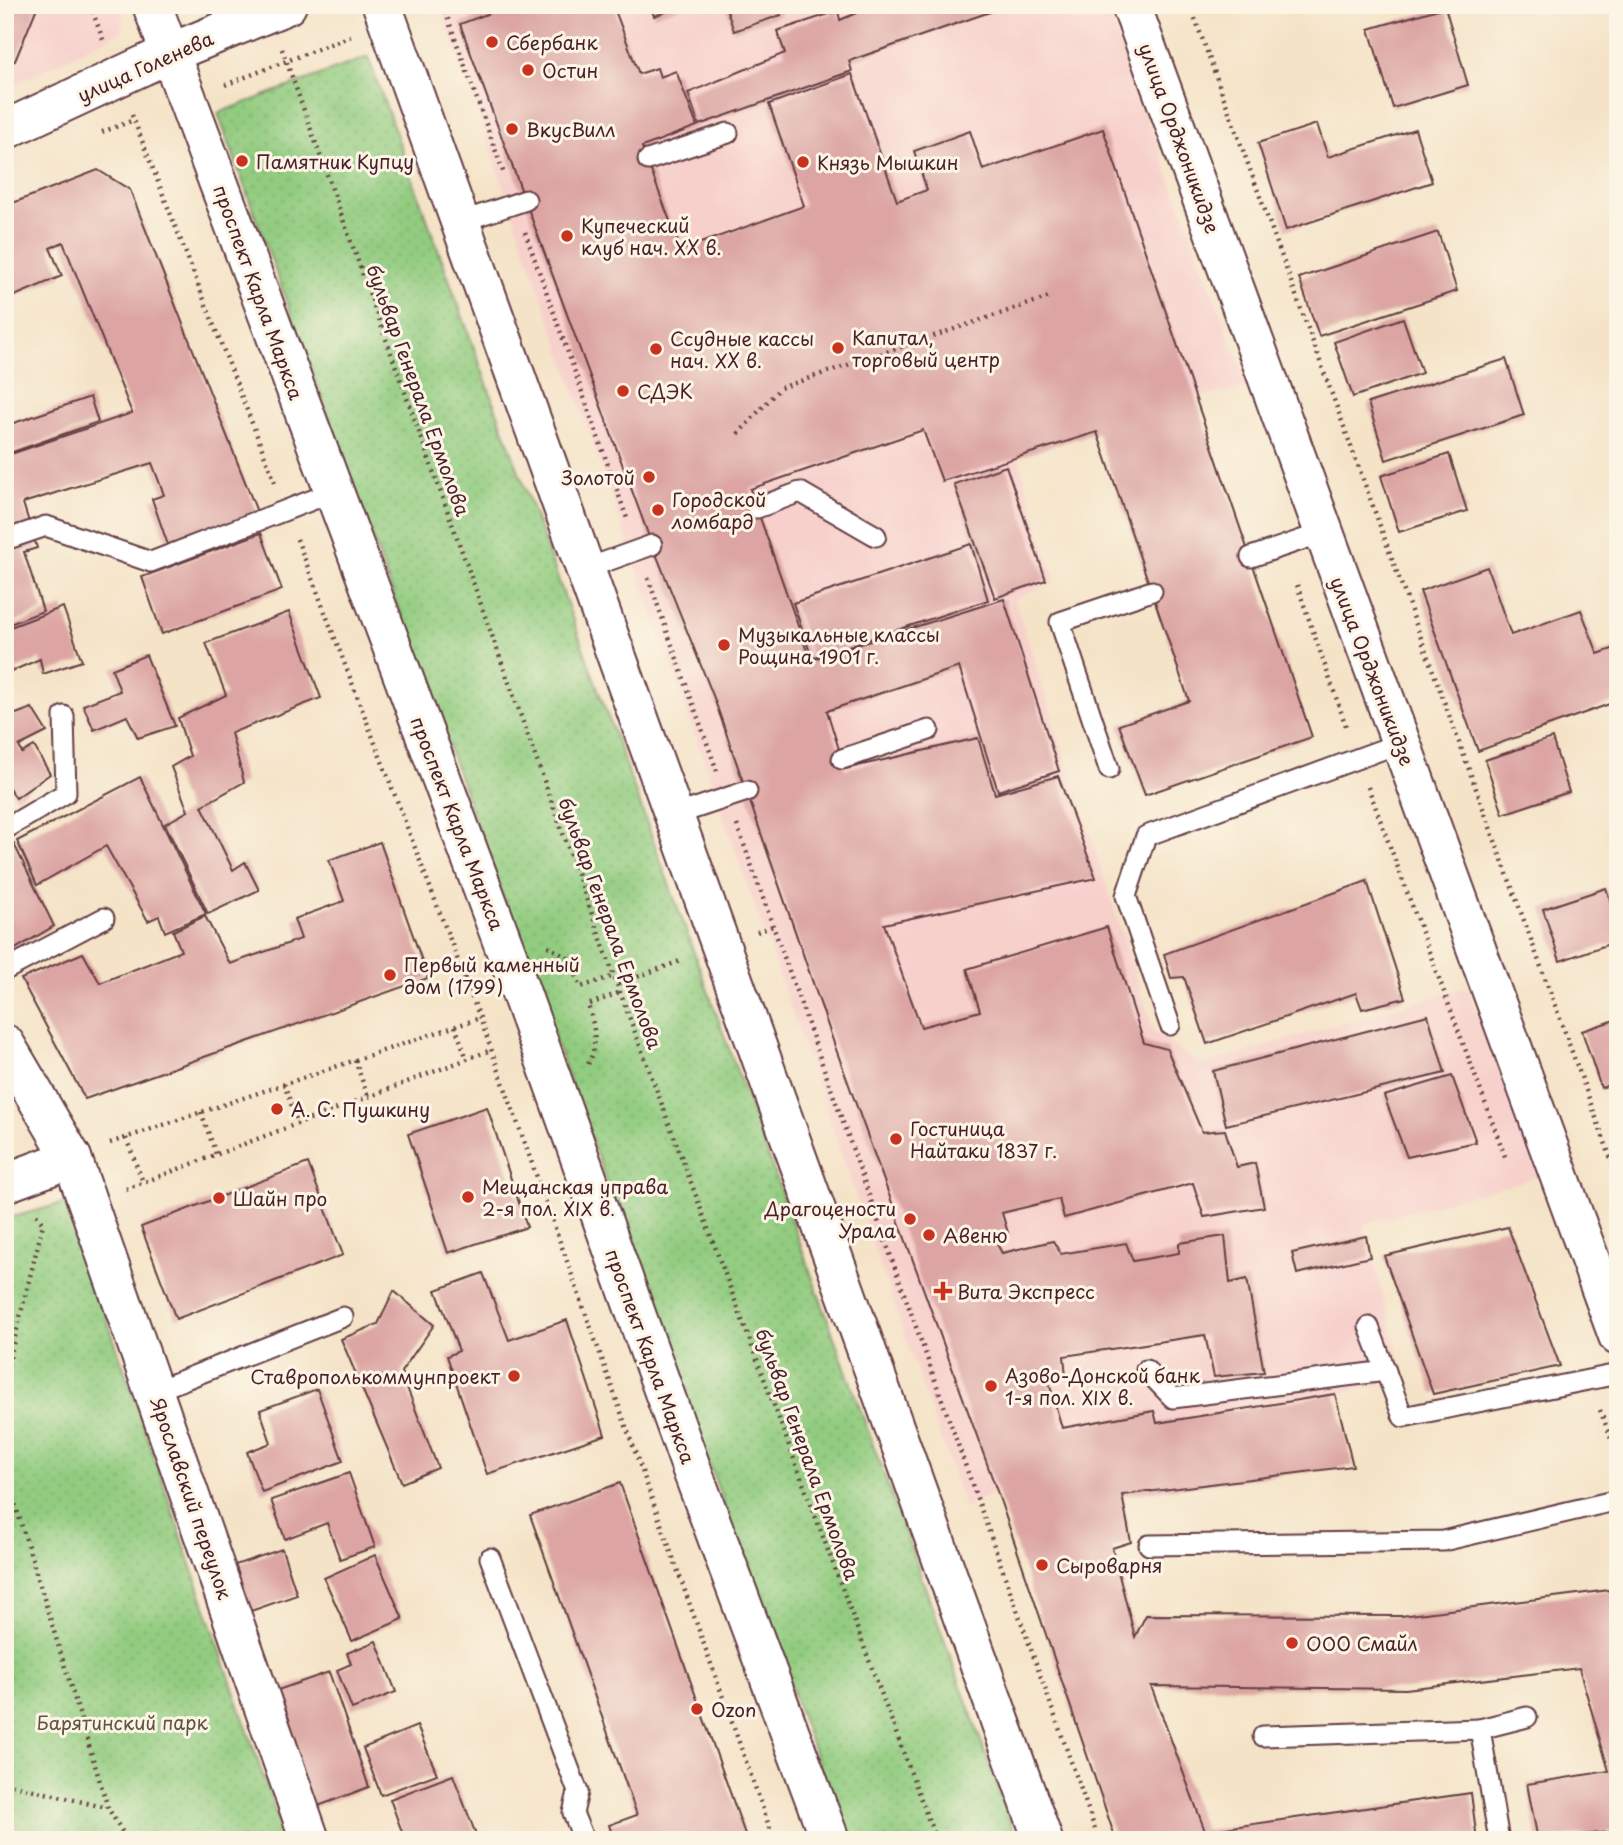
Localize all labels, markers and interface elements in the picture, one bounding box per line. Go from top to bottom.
street label: улица Голенева [73,23,218,109]
place label: Сбербанк [506,28,598,56]
marker: Сбербанк [484,34,500,50]
street label: улица Орджоникидзе [1133,39,1227,237]
place label: Остин [542,56,598,84]
marker: Остин [520,62,536,78]
place label: ВкусВилл [526,115,615,143]
marker: ВкусВилл [504,121,520,137]
place label: Памятник Купцу [256,147,414,175]
place label: Князь Мышкин [817,148,959,176]
marker: Памятник Купцу [234,153,250,169]
marker: Князь Мышкин [795,154,811,170]
street label: проспект Карла Маркса [207,181,311,403]
place label: Купеческий клуб нач. ХХ в. [581,211,721,261]
marker: Купеческий клуб нач. ХХ в. [559,228,575,244]
street label: бульвар Генерала Ермолова [360,260,478,520]
place label: Капитал, торговый центр [852,323,1000,373]
place label: Ссудные кассы нач. ХХ в. [670,324,814,374]
marker: Капитал, торговый центр [830,340,846,356]
marker: Ссудные кассы нач. ХХ в. [648,341,664,357]
place label: СДЭК [637,377,693,405]
marker: СДЭК [615,383,631,399]
place label: Золотой [562,463,635,491]
marker: Золотой [641,469,657,485]
place label: Городской ломбард [671,485,766,535]
marker: Городской ломбард [650,502,666,518]
street label: улица Орджоникидзе [1324,572,1422,770]
place label: Музыкальные классы Рощина 1901 г. [738,620,940,670]
marker: Музыкальные классы Рощина 1901 г. [716,637,732,653]
street label: проспект Карла Маркса [404,712,512,934]
street label: бульвар Генерала Ермолова [552,793,670,1053]
place label: Первый каменный дом (1799) [404,950,580,1000]
marker: Первый каменный дом (1799) [382,967,398,983]
place label: А. С. Пушкину [291,1095,430,1123]
marker: А. С. Пушкину [269,1101,285,1117]
place label: Гостиница Найтаки 1837 г. [910,1114,1057,1164]
marker: Гостиница Найтаки 1837 г. [888,1131,904,1147]
place label: Мещанская управа 2-я пол. XIX в. [482,1172,668,1222]
place label: Шайн про [233,1184,327,1212]
marker: Мещанская управа 2-я пол. XIX в. [460,1189,476,1205]
marker: Шайн про [211,1190,227,1206]
place label: Драгоцености Урала [764,1194,896,1244]
marker: Драгоцености Урала [902,1211,918,1227]
place label: Авеню [943,1221,1008,1249]
marker: Авеню [921,1227,937,1243]
street label: проспект Карла Маркса [599,1245,703,1467]
place label: Вита Экспресс [957,1277,1095,1305]
marker: Вита Экспресс [935,1283,951,1299]
street label: бульвар Генерала Ермолова [749,1324,867,1584]
place label: Азово-Донской банк 1-я пол. XIX в. [1005,1361,1201,1411]
place label: Ставрополькоммунпроект [250,1362,501,1390]
marker: Ставрополькоммунпроект [506,1368,522,1384]
marker: Азово-Донской банк 1-я пол. XIX в. [983,1378,999,1394]
street label: Ярославский переулок [144,1392,240,1603]
place label: Сыроварня [1056,1551,1163,1579]
marker: Сыроварня [1034,1557,1050,1573]
place label: ООО Смайл [1306,1629,1418,1657]
marker: ООО Смайл [1284,1635,1300,1651]
place label: Ozon [711,1695,756,1723]
marker: Ozon [689,1701,705,1717]
park label: Барятинский парк [36,1708,208,1736]

